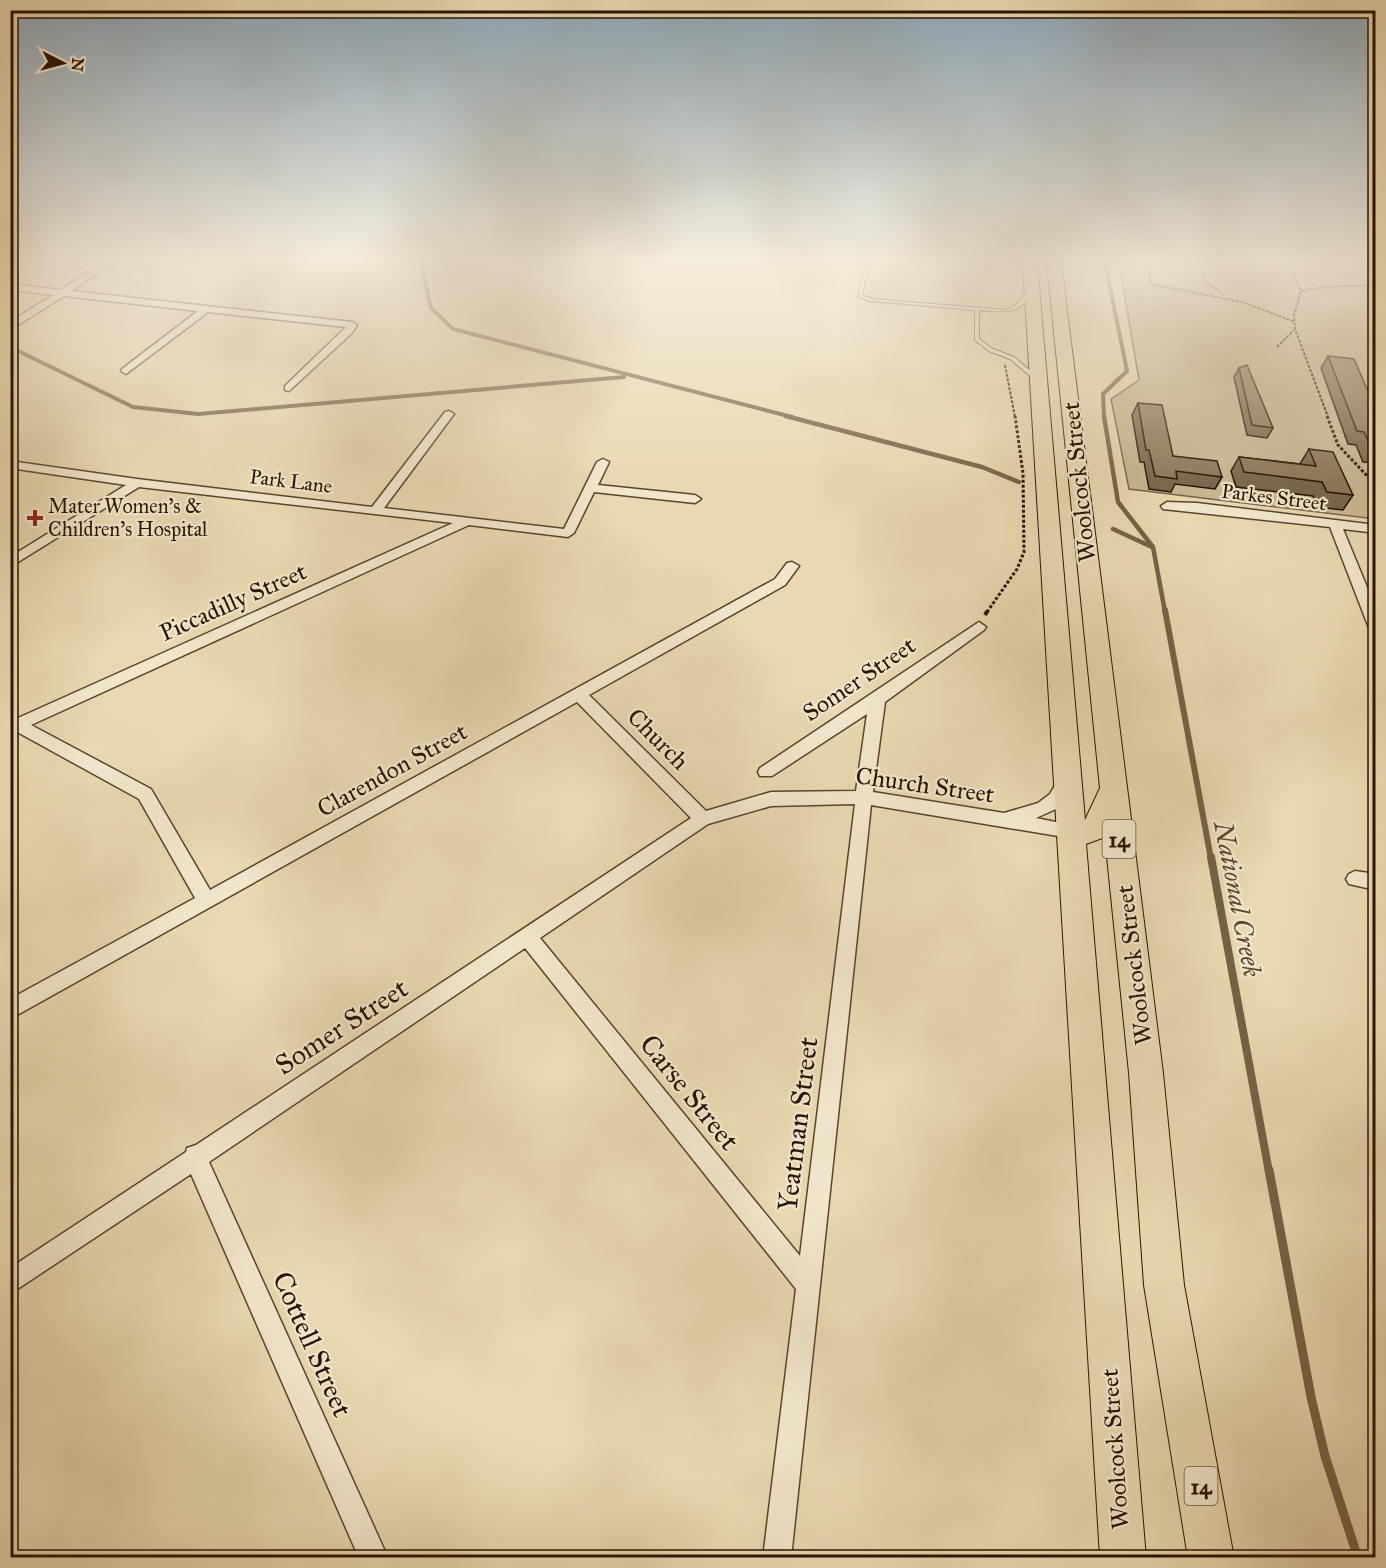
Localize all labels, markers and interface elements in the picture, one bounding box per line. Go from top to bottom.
north arrow [33,33,93,93]
text: N [67,57,88,73]
street label: Woolcock Street [1056,400,1102,564]
street label: Park Lane [248,464,334,498]
street label: Parkes Street [1220,479,1328,515]
place label: Mater Women's & Children's Hospital [48,494,208,541]
marker: Mater Women's & Children's Hospital [26,509,44,527]
street label: Piccadilly Street [155,556,312,648]
street label: Somer Street [797,630,922,728]
street label: Church [621,702,695,776]
street label: Clarendon Street [312,716,473,824]
street label: Church Street [854,760,997,810]
water label: National Creek [1207,816,1269,980]
road number: 14 [1102,820,1136,858]
street label: Woolcock Street [1109,883,1159,1047]
street label: Somer Street [268,970,414,1082]
street label: Carse Street [632,1027,747,1157]
street label: Yeatman Street [769,1035,826,1213]
street label: Cottell Street [265,1266,360,1422]
street label: Woolcock Street [1094,1367,1136,1530]
road number: 14 [1184,1467,1218,1505]

